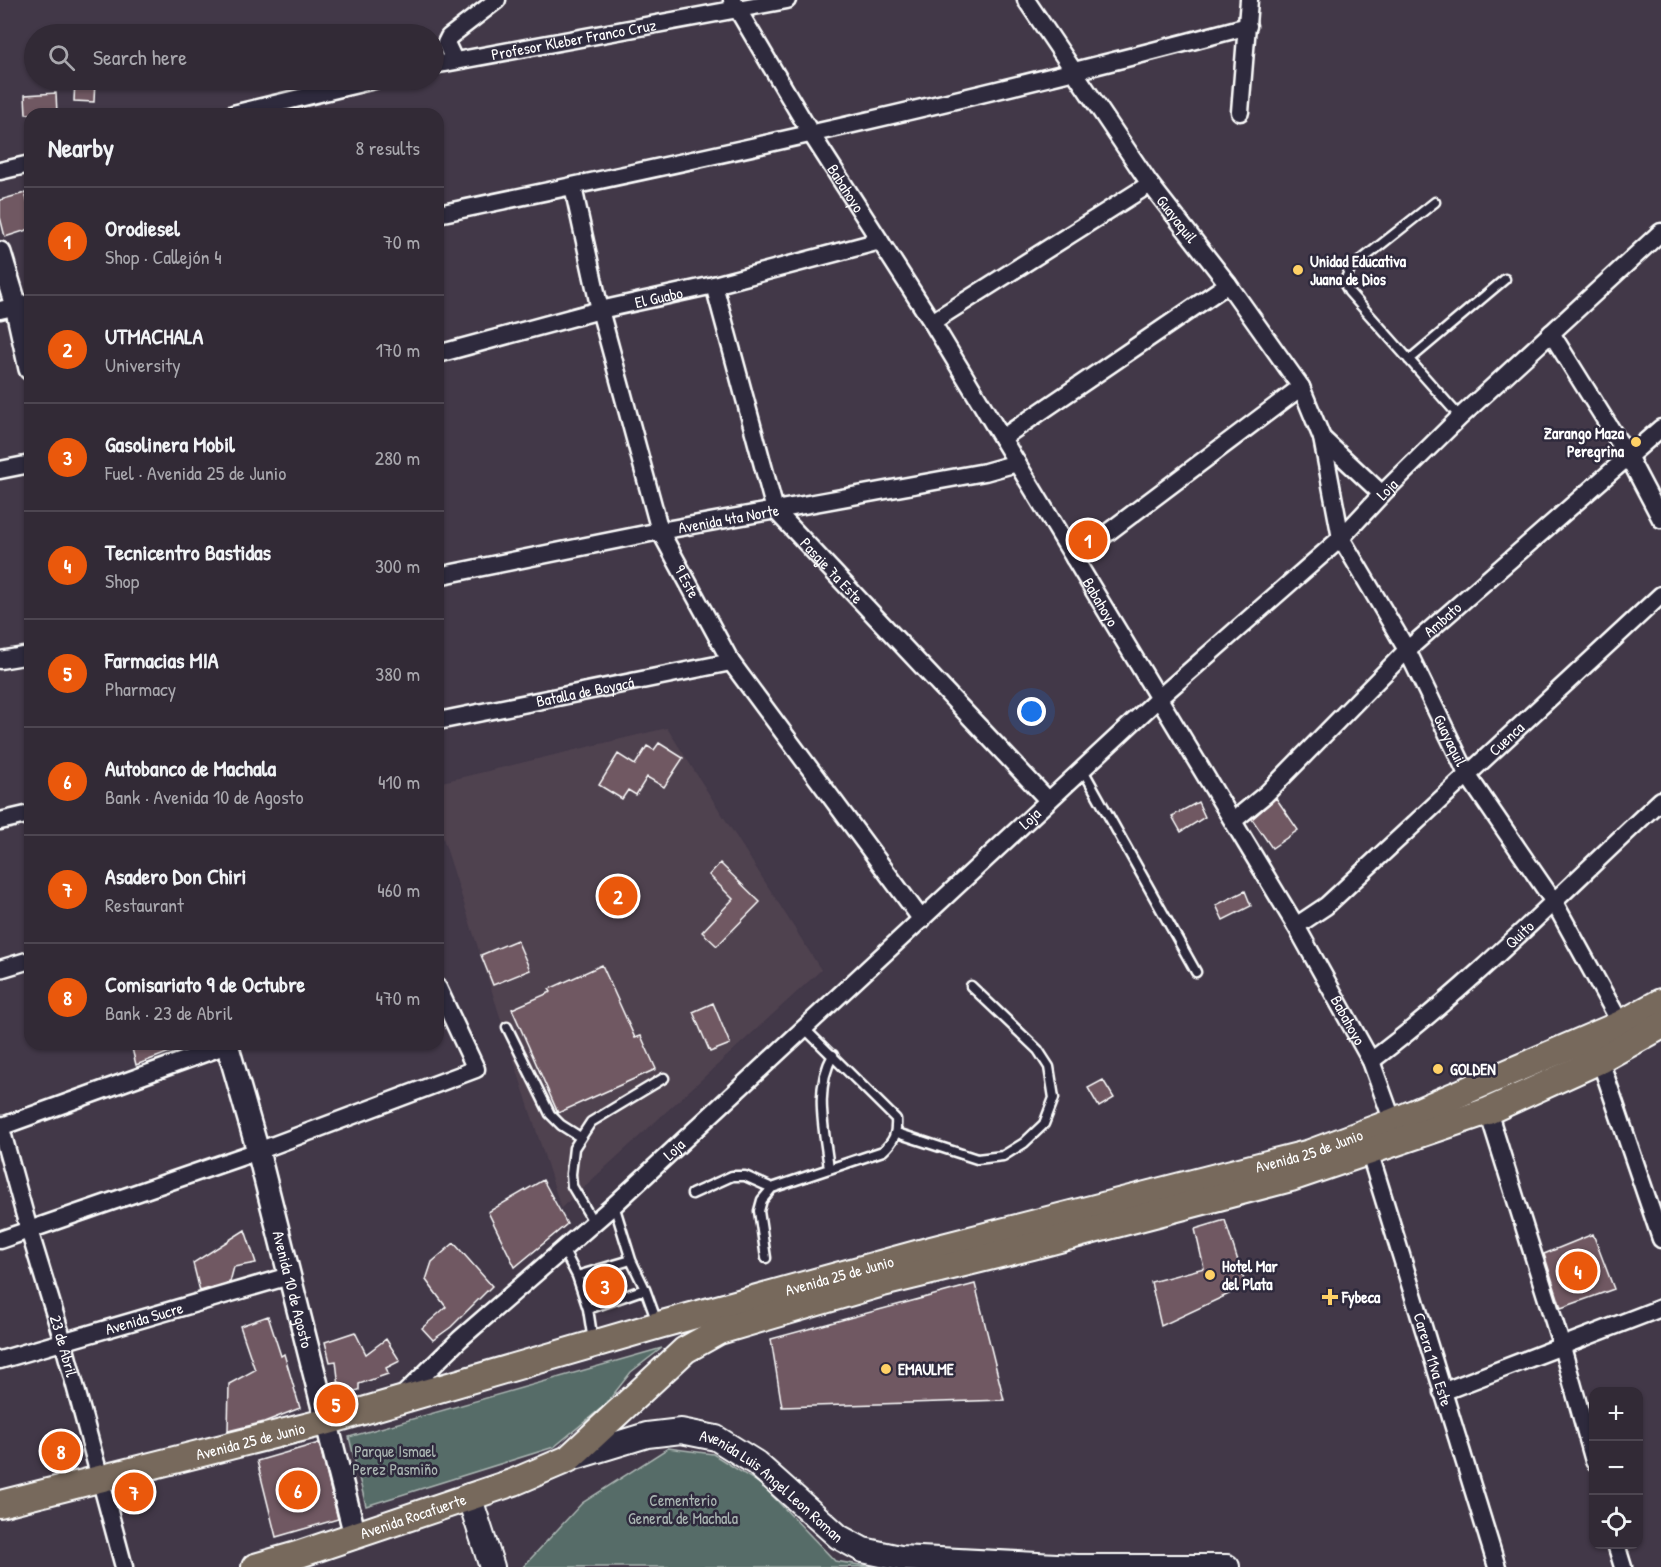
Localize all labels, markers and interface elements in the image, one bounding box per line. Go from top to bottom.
street label: Profesor Kleber Franco Cruz [490,13,658,65]
search box [24,24,444,90]
icon: search [45,41,78,74]
text: Search here [93,42,187,72]
text: Nearby [48,130,114,165]
text: 8 results [355,134,420,161]
street label: Babahoyo [822,160,870,217]
street label: Guayaquil [1152,190,1203,248]
text: Orodiesel [105,213,180,243]
text: 1 [64,228,71,255]
text: 70 m [383,228,420,255]
text: Shop · Callejón 4 [105,243,222,270]
place label: Unidad Educativa Juana de Dios [1310,250,1407,290]
marker: Unidad Educativa Juana de Dios [1291,263,1305,277]
street label: El Guabo [633,281,685,313]
text: UTMACHALA [105,321,203,351]
text: 2 [63,336,72,363]
text: 170 m [376,336,420,363]
text: University [105,351,181,378]
place label: Zarango Maza Peregrina [1544,422,1625,463]
text: Gasolinera Mobil [105,429,235,459]
marker: Zarango Maza Peregrina [1629,435,1643,449]
text: 3 [63,444,72,471]
text: 280 m [375,444,420,471]
text: Fuel · Avenida 25 de Junio [105,459,286,486]
street label: Loja [1371,473,1403,505]
street label: Avenida 4ta Norte [676,499,781,539]
pin: 1 [1068,518,1108,562]
street label: Pasaje 7a Este [795,532,869,609]
text: Tecnicentro Bastidas [105,537,271,567]
text: 4 [64,552,71,579]
text: 300 m [375,552,420,579]
street label: 9 Este [669,561,705,602]
text: Shop [105,567,139,594]
street label: Babahoyo [1077,573,1124,631]
street label: Ambato [1419,596,1466,642]
text: Farmacias MIA [105,645,219,675]
text: 5 [63,660,72,687]
text: 380 m [375,660,420,687]
street label: Batalla de Boyacá [534,671,636,712]
text: Pharmacy [105,675,176,702]
your location [1017,697,1046,726]
street label: Guayaquil [1429,711,1473,770]
street label: Cuenca [1484,717,1529,761]
text: Autobanco de Machala [105,753,276,783]
text: 6 [64,768,71,795]
text: 410 m [378,768,420,795]
text: Bank · Avenida 10 de Agosto [105,783,304,810]
street label: Loja [1014,803,1045,834]
text: Asadero Don Chiri [105,861,247,891]
pin: 2 [598,874,638,918]
text: 7 [63,876,72,903]
text: 460 m [377,876,420,903]
text: Restaurant [105,891,184,918]
street label: Quito [1500,915,1539,954]
text: Comisariato 9 de Octubre [105,969,305,999]
text: 8 [63,984,72,1011]
text: 470 m [375,984,420,1011]
street label: Babahoyo [1326,991,1371,1049]
text: Bank · 23 de Abril [105,999,232,1026]
place label: GOLDEN [1450,1058,1496,1080]
marker: GOLDEN [1431,1062,1445,1076]
street label: Avenida 25 de Junio [1253,1123,1366,1178]
street label: Loja [658,1134,690,1165]
street label: Avenida 10 de Agosto [268,1228,318,1351]
pin: 4 [1558,1248,1598,1294]
street label: Avenida 25 de Junio [783,1250,896,1301]
place label: Hotel Mar del Plata [1222,1255,1279,1295]
pin: 3 [586,1264,624,1308]
marker: Hotel Mar del Plata [1203,1268,1217,1282]
place label: Fybeca [1341,1286,1381,1309]
marker: Fybeca [1323,1290,1337,1304]
street label: Avenida Sucre [102,1296,186,1340]
street label: Carera 11va Este [1408,1310,1458,1409]
street label: 23 de Abril [45,1312,83,1380]
place label: EMAULME [898,1358,955,1380]
marker: EMAULME [879,1362,893,1376]
pin: 5 [316,1382,356,1426]
map controls [1589,1387,1643,1549]
button: + [1589,1387,1643,1441]
street label: Avenida 25 de Junio [193,1416,307,1465]
street label: Avenida Luis Angel Leon Roman [698,1424,849,1547]
pin: 8 [42,1428,80,1474]
park label: Parque Ismael Perez Pasmiño [352,1440,438,1480]
button: − [1589,1441,1643,1495]
pin: 6 [278,1468,318,1512]
pin: 7 [114,1470,154,1514]
street label: Avenida Rocafuerte [357,1488,469,1544]
park label: Cementerio General de Machala [628,1489,738,1529]
button: locate [1589,1495,1643,1549]

